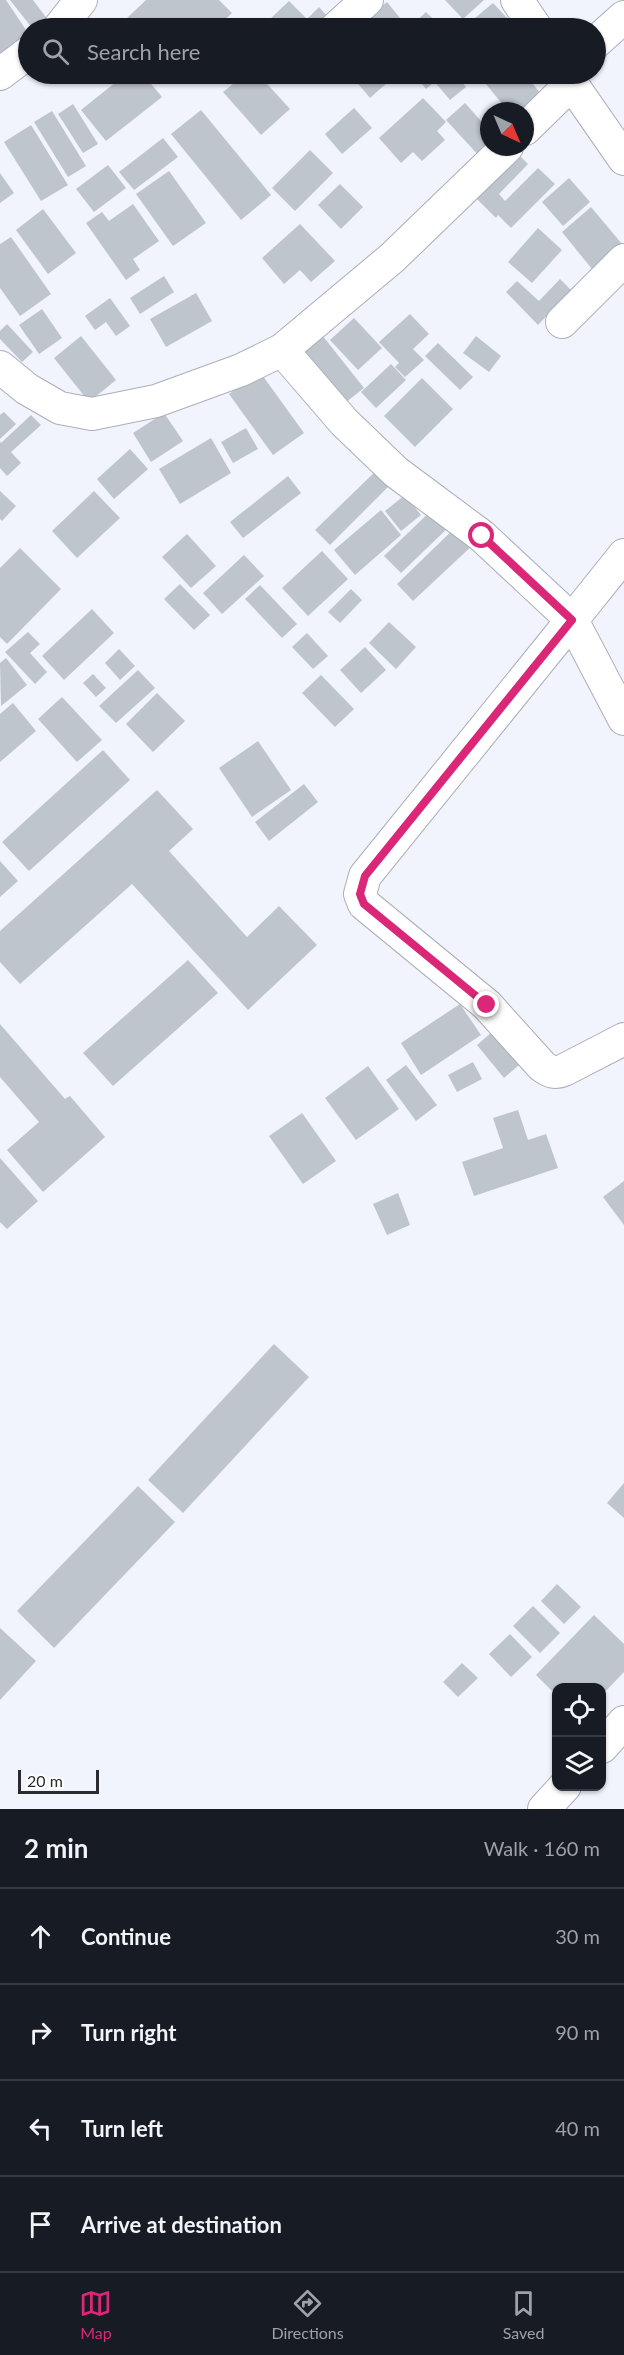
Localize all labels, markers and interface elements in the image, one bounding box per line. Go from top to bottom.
search box [18,18,606,84]
icon: search [39,35,72,68]
text: Search here [87,38,200,65]
north arrow [480,102,534,156]
route start [468,522,494,548]
route end [473,991,499,1017]
map controls [552,1683,606,1791]
button: locate [552,1683,606,1737]
button: layers [552,1737,606,1791]
scale bar [18,1767,99,1794]
text: 20 m [27,1771,63,1790]
text: 2 min [24,1832,88,1864]
text: Walk · 160 m [484,1836,600,1860]
icon: ahead [24,1920,57,1953]
text: Continue [81,1923,171,1950]
text: 30 m [555,1924,600,1948]
icon: right [24,2016,57,2049]
text: Turn right [81,2019,176,2046]
text: 90 m [555,2020,600,2044]
icon: left [24,2112,57,2145]
text: Turn left [81,2115,163,2142]
text: 40 m [555,2116,600,2140]
icon: arrive [24,2208,57,2241]
text: Arrive at destination [81,2211,282,2238]
tab: Map [79,2287,112,2342]
tab: Directions [271,2287,344,2342]
tab: Saved [503,2287,544,2342]

